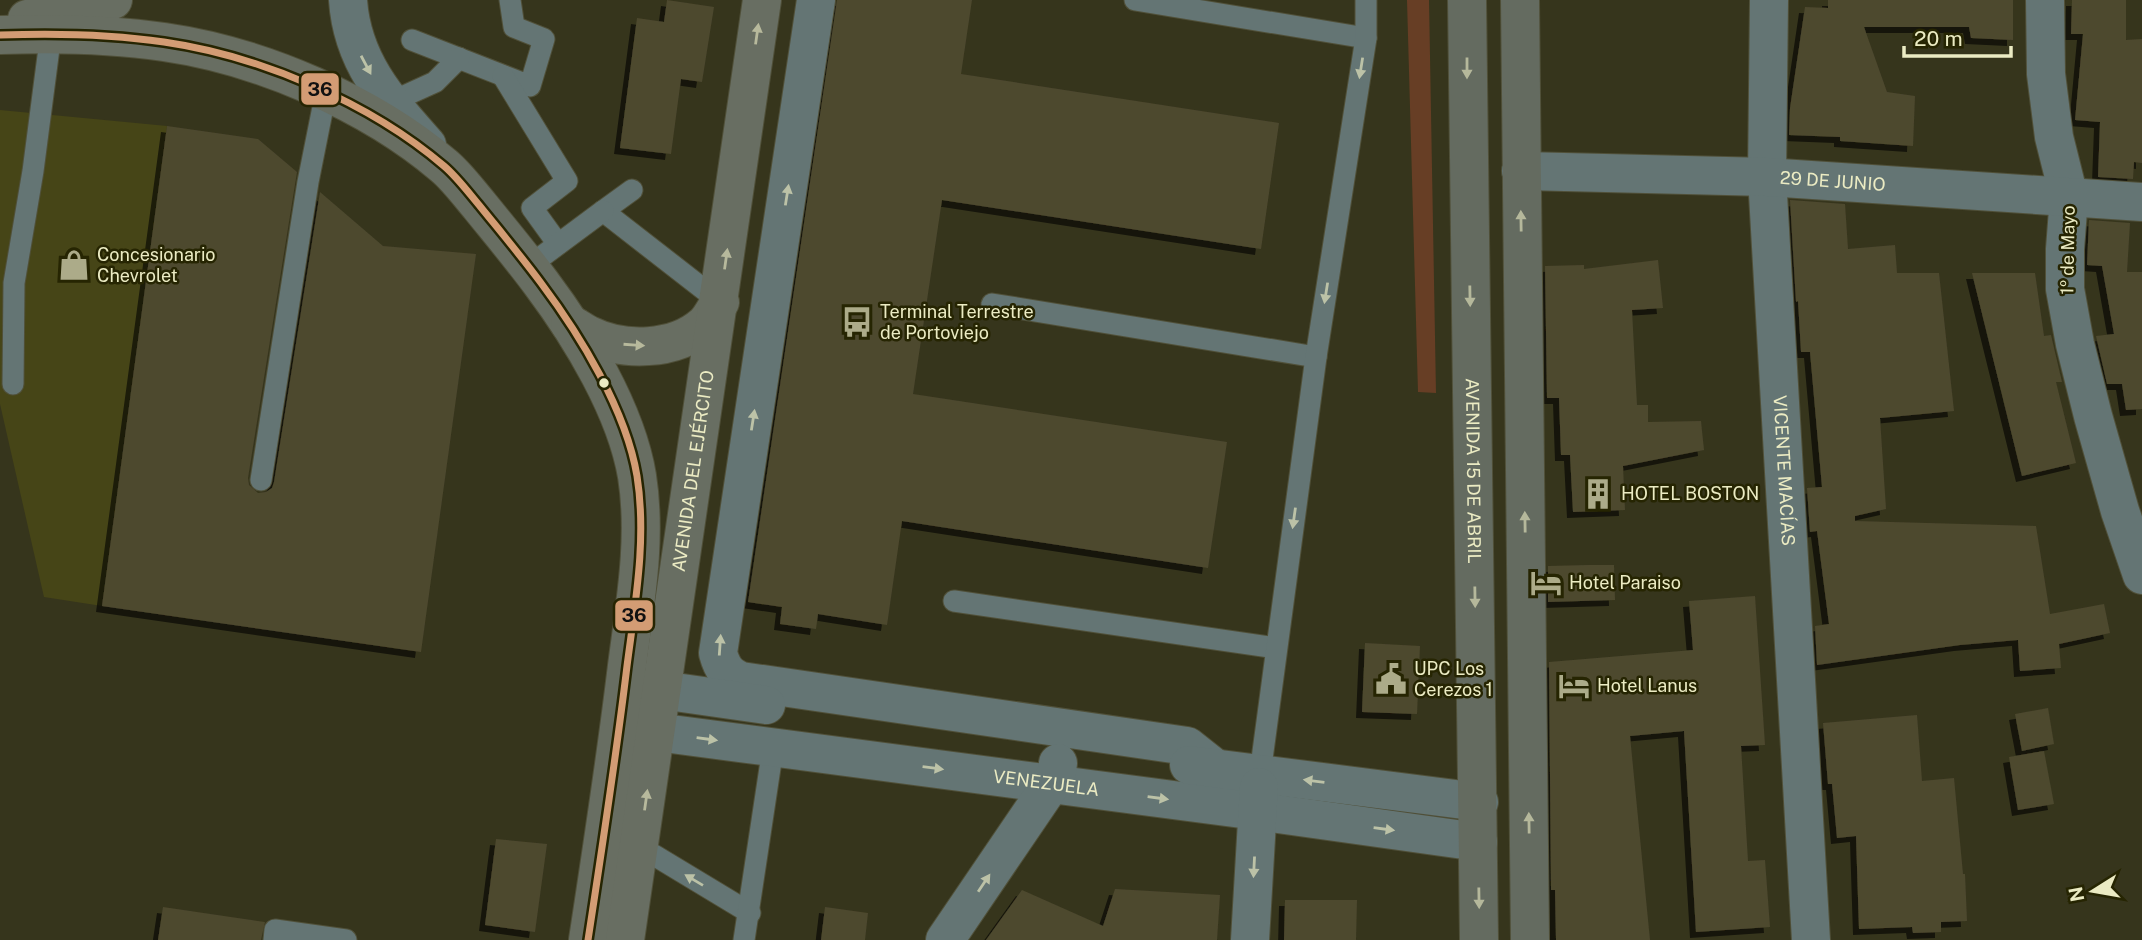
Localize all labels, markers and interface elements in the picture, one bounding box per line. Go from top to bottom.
scale bar [1904,14,2011,58]
one-way arrow [752,23,763,45]
text: 20 m [1914,26,1963,51]
one-way arrow [360,55,371,75]
one-way arrow [1355,57,1366,79]
one-way arrow [1461,57,1473,79]
line badge: 36 [300,72,340,106]
text: 36 [307,78,333,100]
street label: 29 DE JUNIO [1779,167,1886,195]
one-way arrow [781,184,792,206]
street label: 1º de Mayo [2056,205,2079,295]
one-way arrow [1516,210,1527,232]
place label: Concesionario Chevrolet [97,244,216,286]
shop icon: Concesionario Chevrolet [57,248,91,282]
one-way arrow [720,248,731,270]
one-way arrow [1321,282,1332,304]
one-way arrow [1465,285,1476,307]
place label: Terminal Terrestre de Portoviejo [880,301,1034,343]
bus stop icon: Terminal Terrestre de Portoviejo [840,305,874,339]
one-way arrow [623,340,645,351]
street label: AVENIDA DEL EJÉRCITO [668,369,718,573]
unlabelled marker [597,376,611,390]
street label: AVENIDA 15 DE ABRIL [1462,378,1485,564]
street label: VICENTE MACÍAS [1770,395,1799,546]
one-way arrow [748,409,759,431]
building icon: HOTEL BOSTON [1581,477,1615,511]
place label: HOTEL BOSTON [1621,483,1759,504]
one-way arrow [1289,507,1300,529]
one-way arrow [1519,511,1531,533]
hotel icon: Hotel Paraiso [1529,566,1563,600]
place label: Hotel Paraiso [1569,572,1681,593]
one-way arrow [1470,586,1481,608]
line badge: 36 [614,599,654,632]
text: 36 [621,604,647,626]
one-way arrow [715,634,726,656]
place label: UPC Los Cerezos 1 [1414,658,1493,700]
public building icon: UPC Los Cerezos 1 [1374,662,1408,696]
hotel icon: Hotel Lanus [1557,669,1591,703]
place label: Hotel Lanus [1597,675,1697,696]
one-way arrow [696,734,718,745]
one-way arrow [922,763,944,774]
street label: VENEZUELA [992,765,1101,800]
one-way arrow [1303,775,1325,786]
one-way arrow [641,789,652,811]
one-way arrow [1147,792,1169,803]
one-way arrow [1523,812,1535,834]
one-way arrow [1373,824,1395,835]
one-way arrow [1248,856,1259,878]
north arrow [2058,856,2128,926]
one-way arrow [685,873,704,886]
one-way arrow [977,874,990,893]
text: N [2064,885,2089,904]
one-way arrow [1473,887,1485,909]

